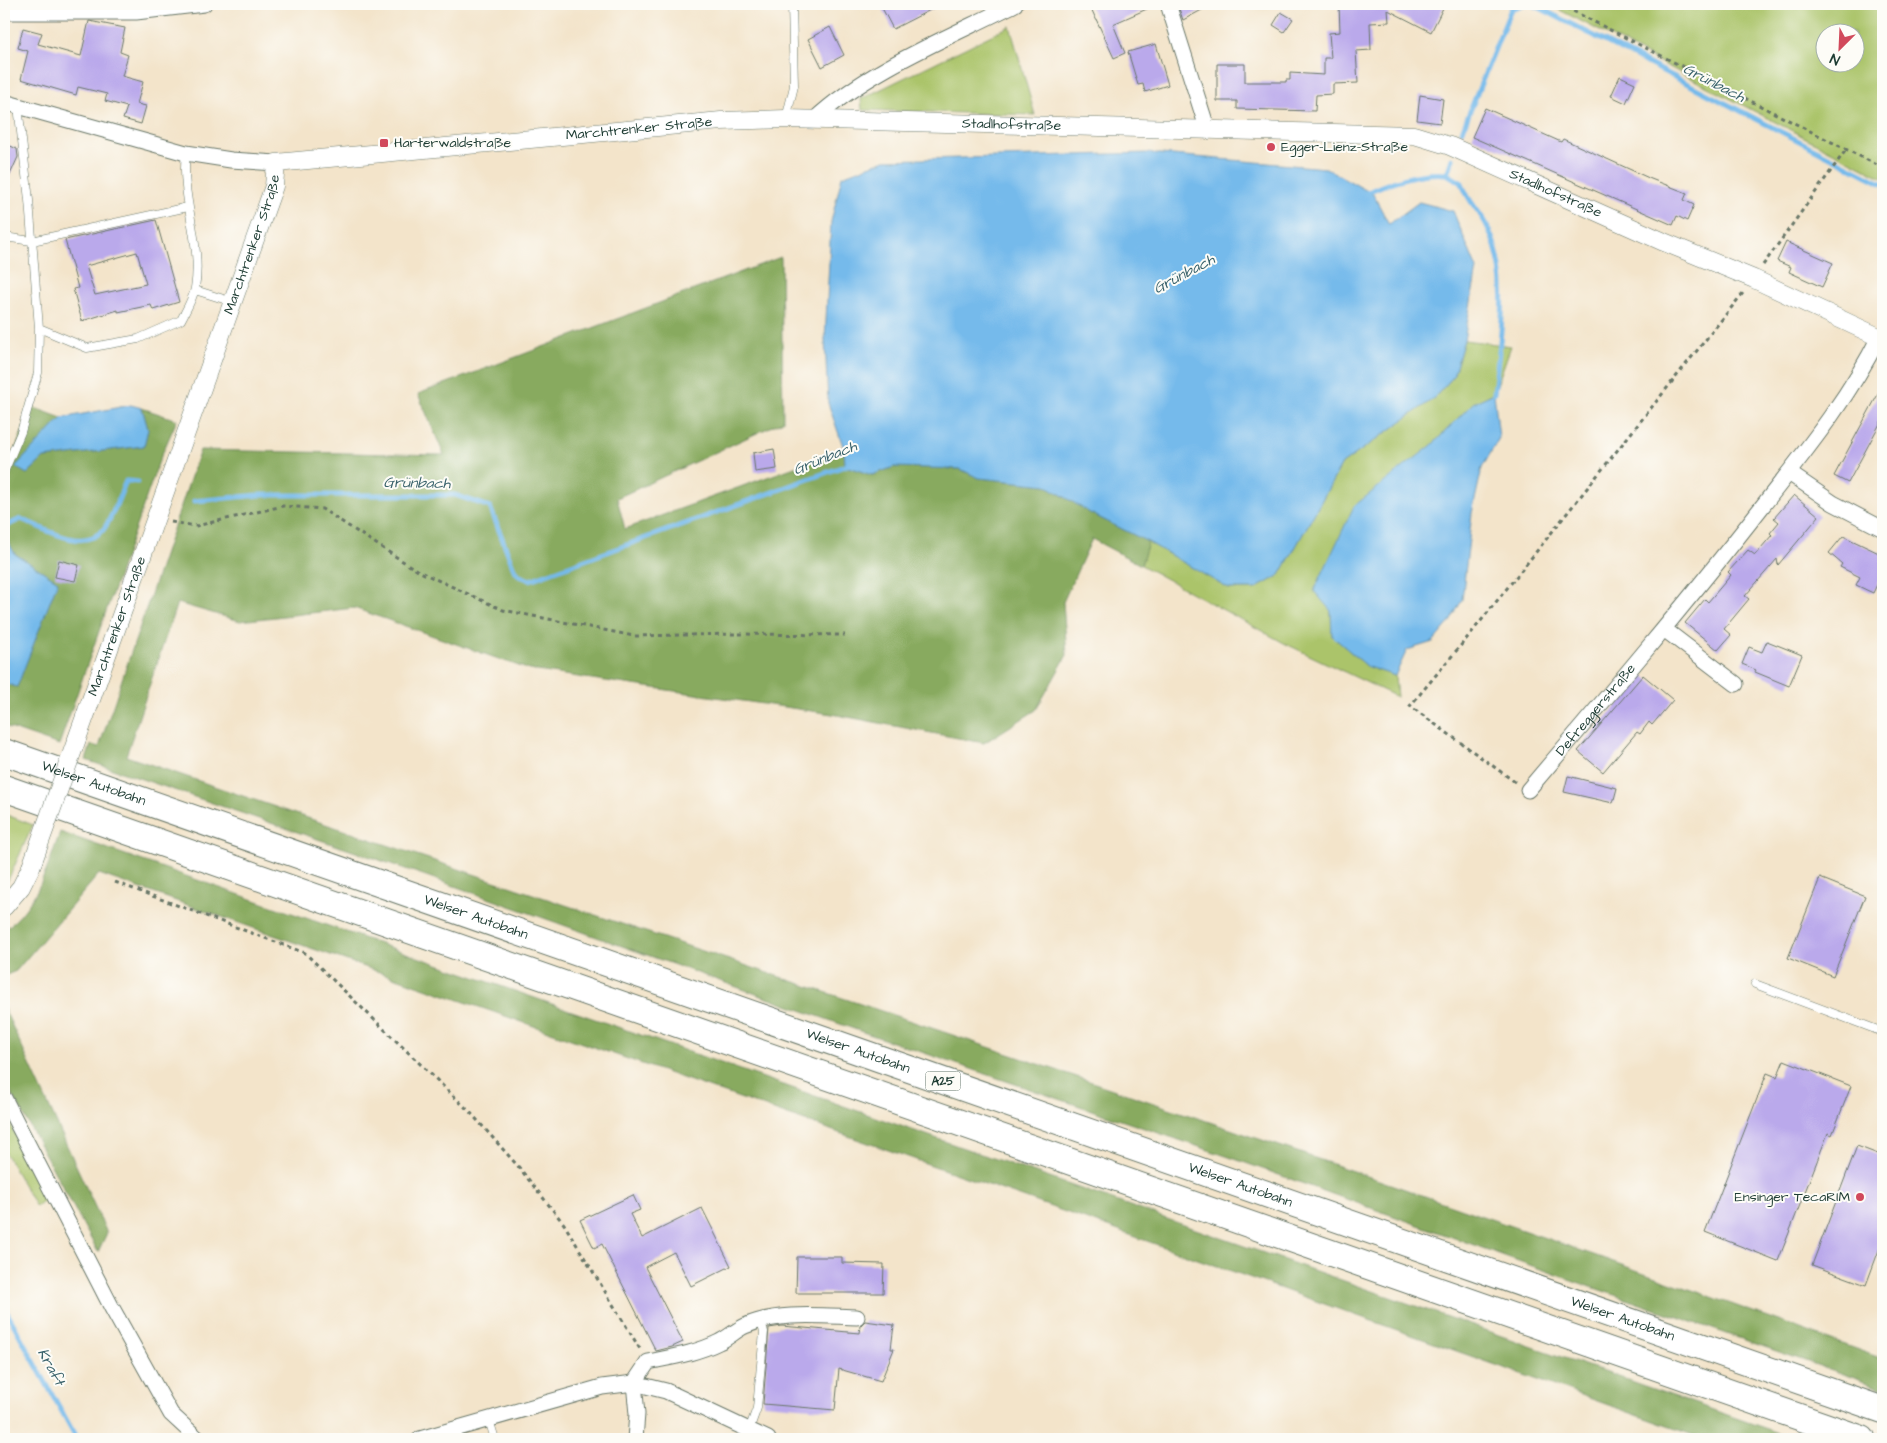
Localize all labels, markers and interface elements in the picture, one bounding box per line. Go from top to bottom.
north arrow [1814,22,1864,72]
text: N [1827,48,1843,70]
water label: Grünbach [1679,58,1749,108]
street label: Marchtrenker Straße [565,112,713,146]
street label: Stadlhofstraße [962,113,1062,136]
place label: Harterwaldstraße [394,133,512,153]
marker: Harterwaldstraße [378,137,390,149]
place label: Egger-Lienz-Straße [1281,137,1408,157]
marker: Egger-Lienz-Straße [1265,141,1277,153]
street label: Stadlhofstraße [1506,164,1605,223]
street label: Marchtrenker Straße [219,174,285,317]
water label: Grünbach [1150,249,1219,299]
water label: Grünbach [790,436,860,480]
water label: Grünbach [383,472,451,494]
street label: Marchtrenker Straße [83,553,151,699]
street label: Defreggerstraße [1551,659,1641,760]
street label: Welser Autobahn [39,756,149,811]
street label: Welser Autobahn [421,890,531,945]
street label: Welser Autobahn [803,1024,913,1079]
road number: A25 [926,1072,960,1090]
street label: Welser Autobahn [1185,1157,1295,1212]
place label: Ensinger TecaRIM [1734,1187,1850,1207]
marker: Ensinger TecaRIM [1854,1191,1866,1203]
street label: Welser Autobahn [1568,1291,1678,1346]
water label: Kraft [32,1344,71,1391]

